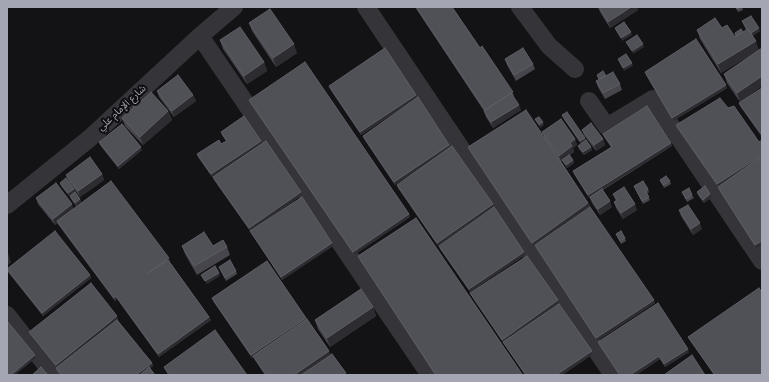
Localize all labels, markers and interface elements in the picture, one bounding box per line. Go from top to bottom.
street label: شارع الإمام علي [95,83,149,133]

